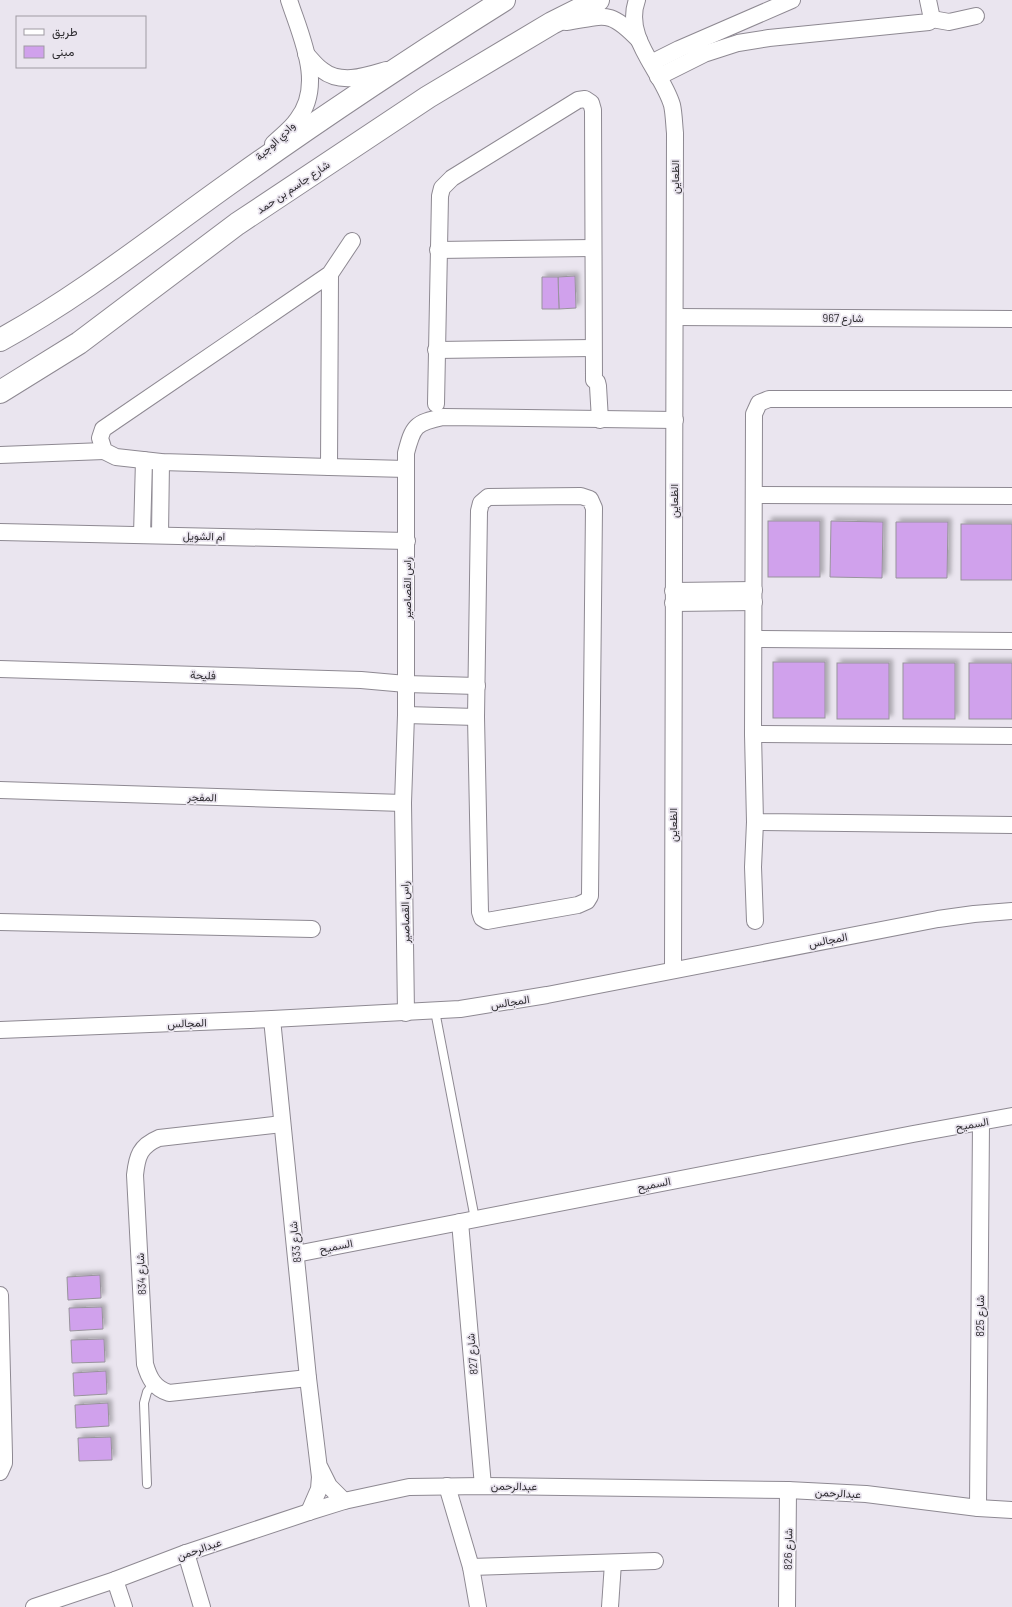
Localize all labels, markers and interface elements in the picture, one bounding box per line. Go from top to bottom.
legend [16,16,146,68]
text: طريق [52,24,78,40]
text: مبنى [52,44,74,60]
street label: وادي الوجبة [252,118,300,166]
street label: شارع جاسم بن حمد [254,157,333,217]
street label: الظعاين [668,160,682,194]
street label: شارع 967 [823,311,864,326]
street label: الظعاين [667,484,681,518]
street label: ام الشويل [183,529,225,544]
street label: راس القصاصير [400,557,414,620]
street label: فليحة [190,668,216,682]
street label: المفجر [186,789,217,805]
street label: الظعاين [666,808,680,842]
street label: راس القصاصير [397,881,413,944]
street label: المجالس [807,929,849,951]
street label: المجالس [490,992,530,1012]
street label: المجالس [167,1015,207,1031]
street label: السميح [954,1114,990,1135]
street label: السميح [636,1174,672,1195]
street label: شارع 833 [286,1220,305,1263]
street label: السميح [318,1236,354,1257]
street label: شارع 834 [133,1252,150,1295]
street label: شارع 825 [973,1295,988,1337]
street label: شارع 827 [463,1332,482,1375]
street label: عبدالرحمن [491,1479,537,1493]
street label: عبدالرحمن [815,1485,862,1501]
street label: شارع 826 [781,1528,796,1570]
street label: عبدالرحمن [175,1535,223,1563]

